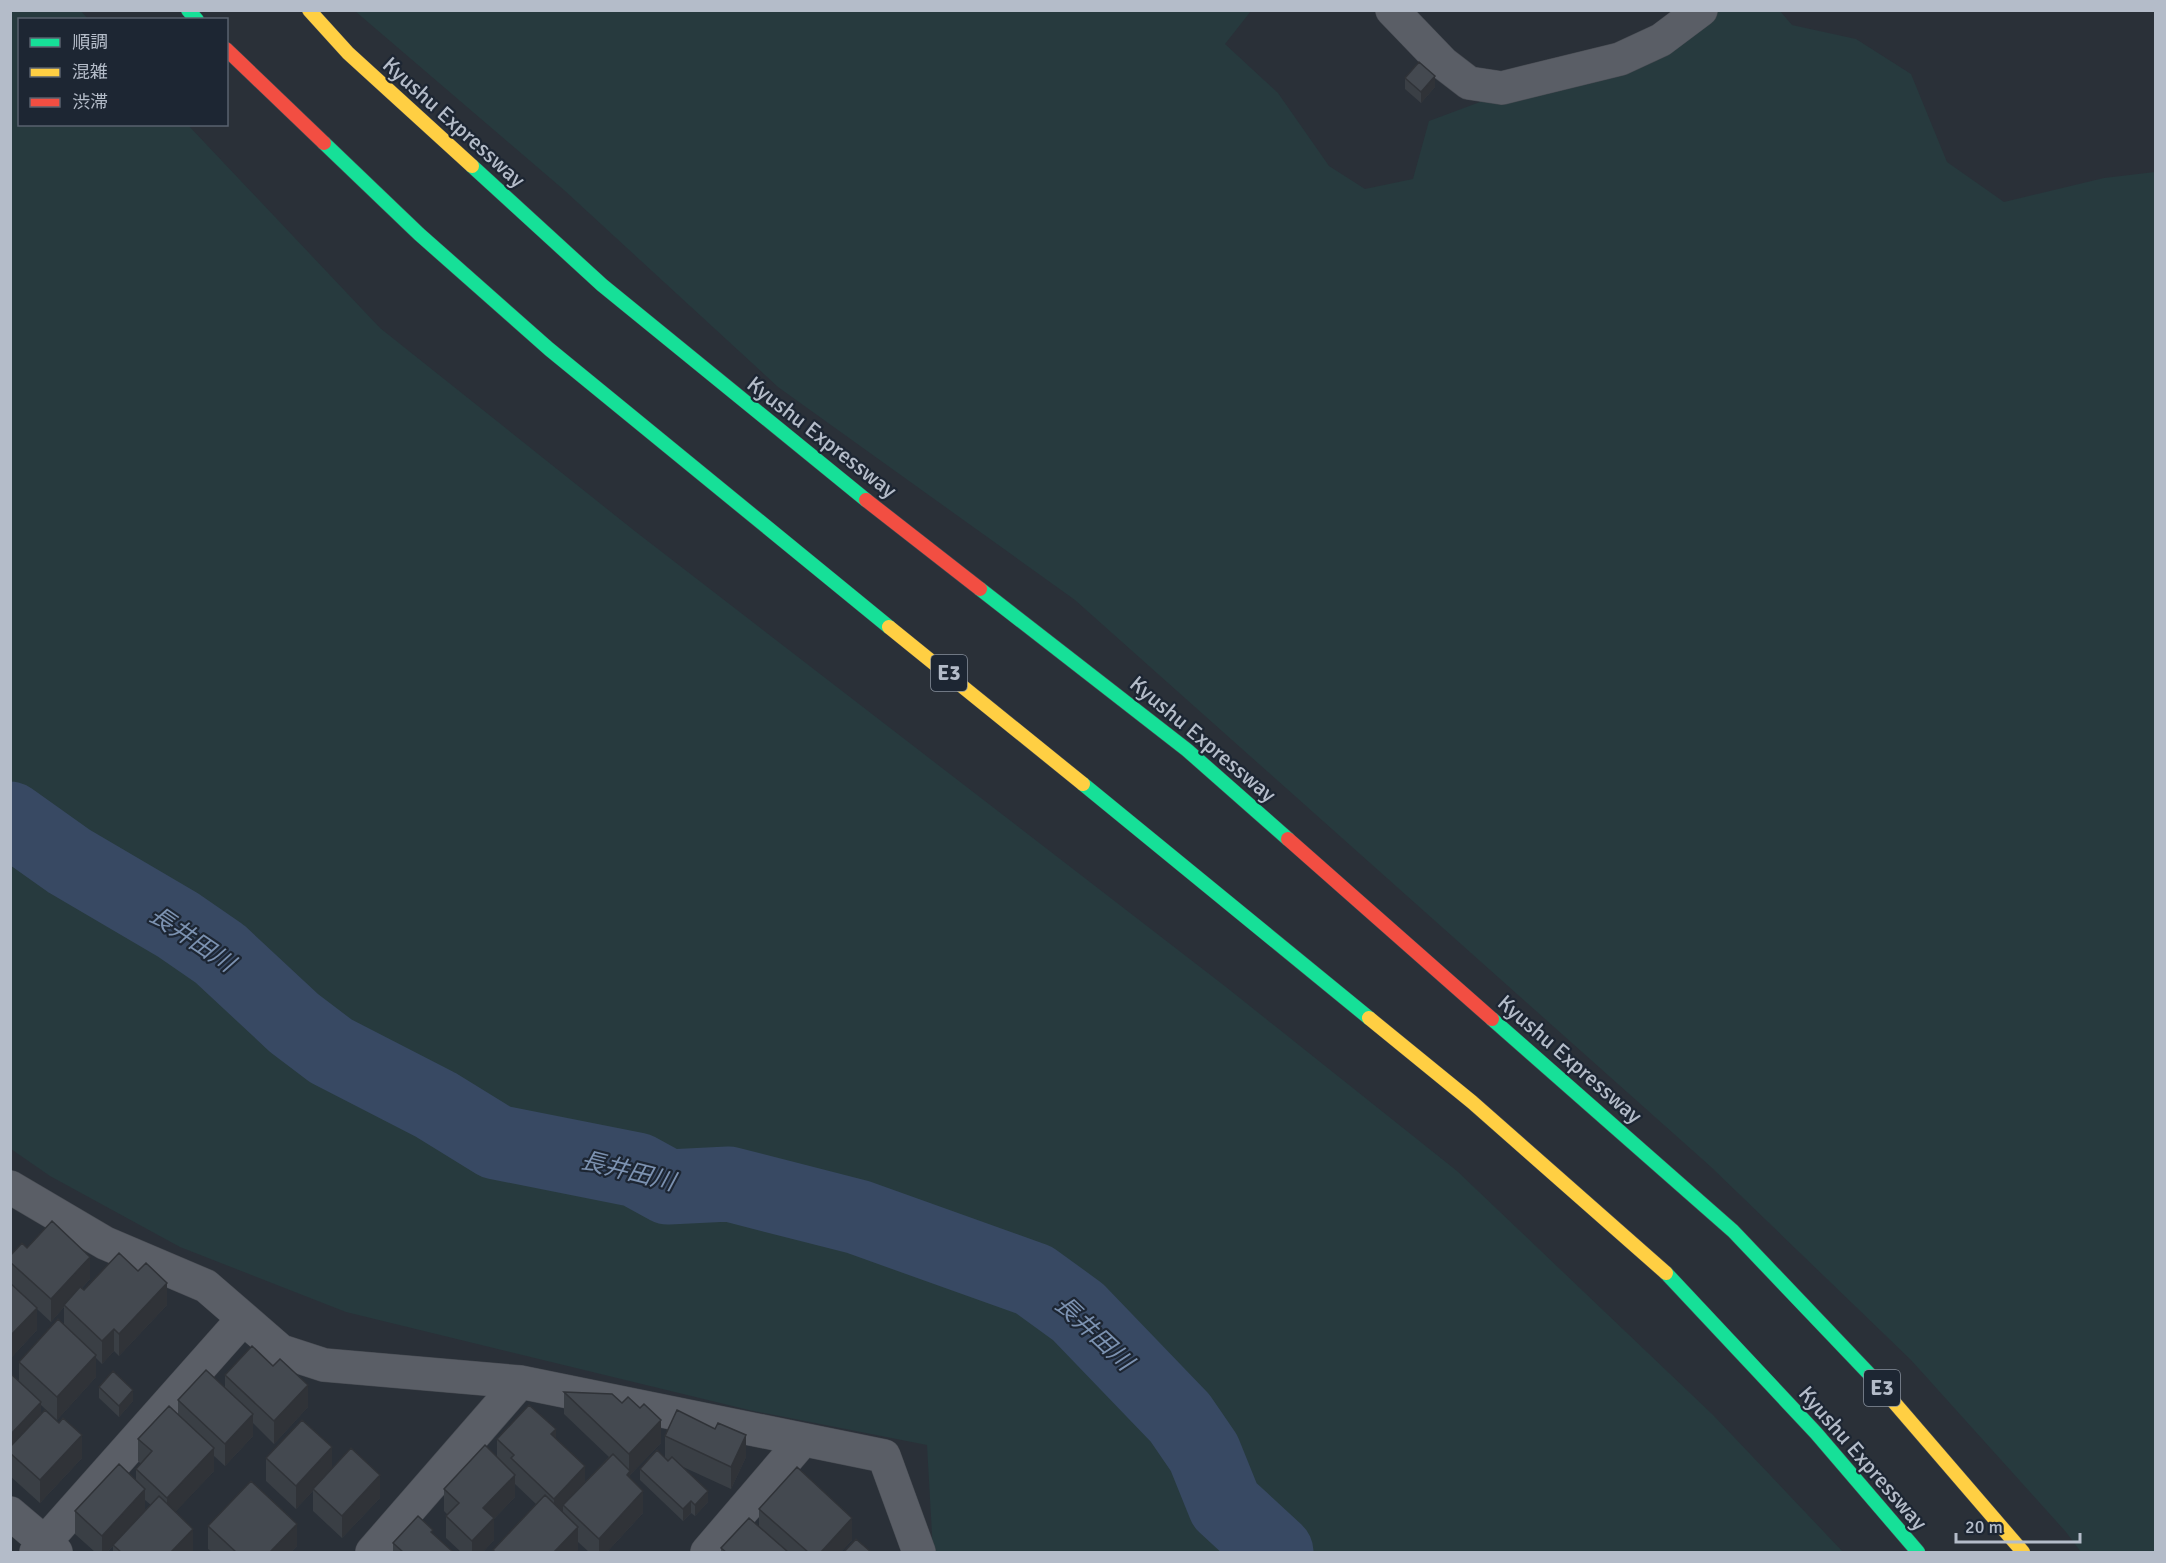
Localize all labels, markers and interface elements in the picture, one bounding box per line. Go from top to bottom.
legend [18,18,228,126]
text: 順調 [72,31,108,53]
street label: Kyushu Expressway [377,51,531,194]
text: 混雑 [72,61,108,83]
text: 渋滞 [72,91,108,113]
street label: Kyushu Expressway [742,370,903,504]
road number: E3 [931,655,967,691]
street label: Kyushu Expressway [1124,670,1282,808]
water label: 長井田川 [144,900,243,980]
street label: Kyushu Expressway [1492,989,1648,1130]
water label: 長井田川 [578,1145,681,1198]
water label: 長井田川 [1049,1289,1142,1379]
road number: E3 [1864,1370,1900,1406]
street label: Kyushu Expressway [1793,1380,1934,1536]
scale bar [1956,1506,2080,1544]
text: 20 m [1965,1516,2003,1538]

